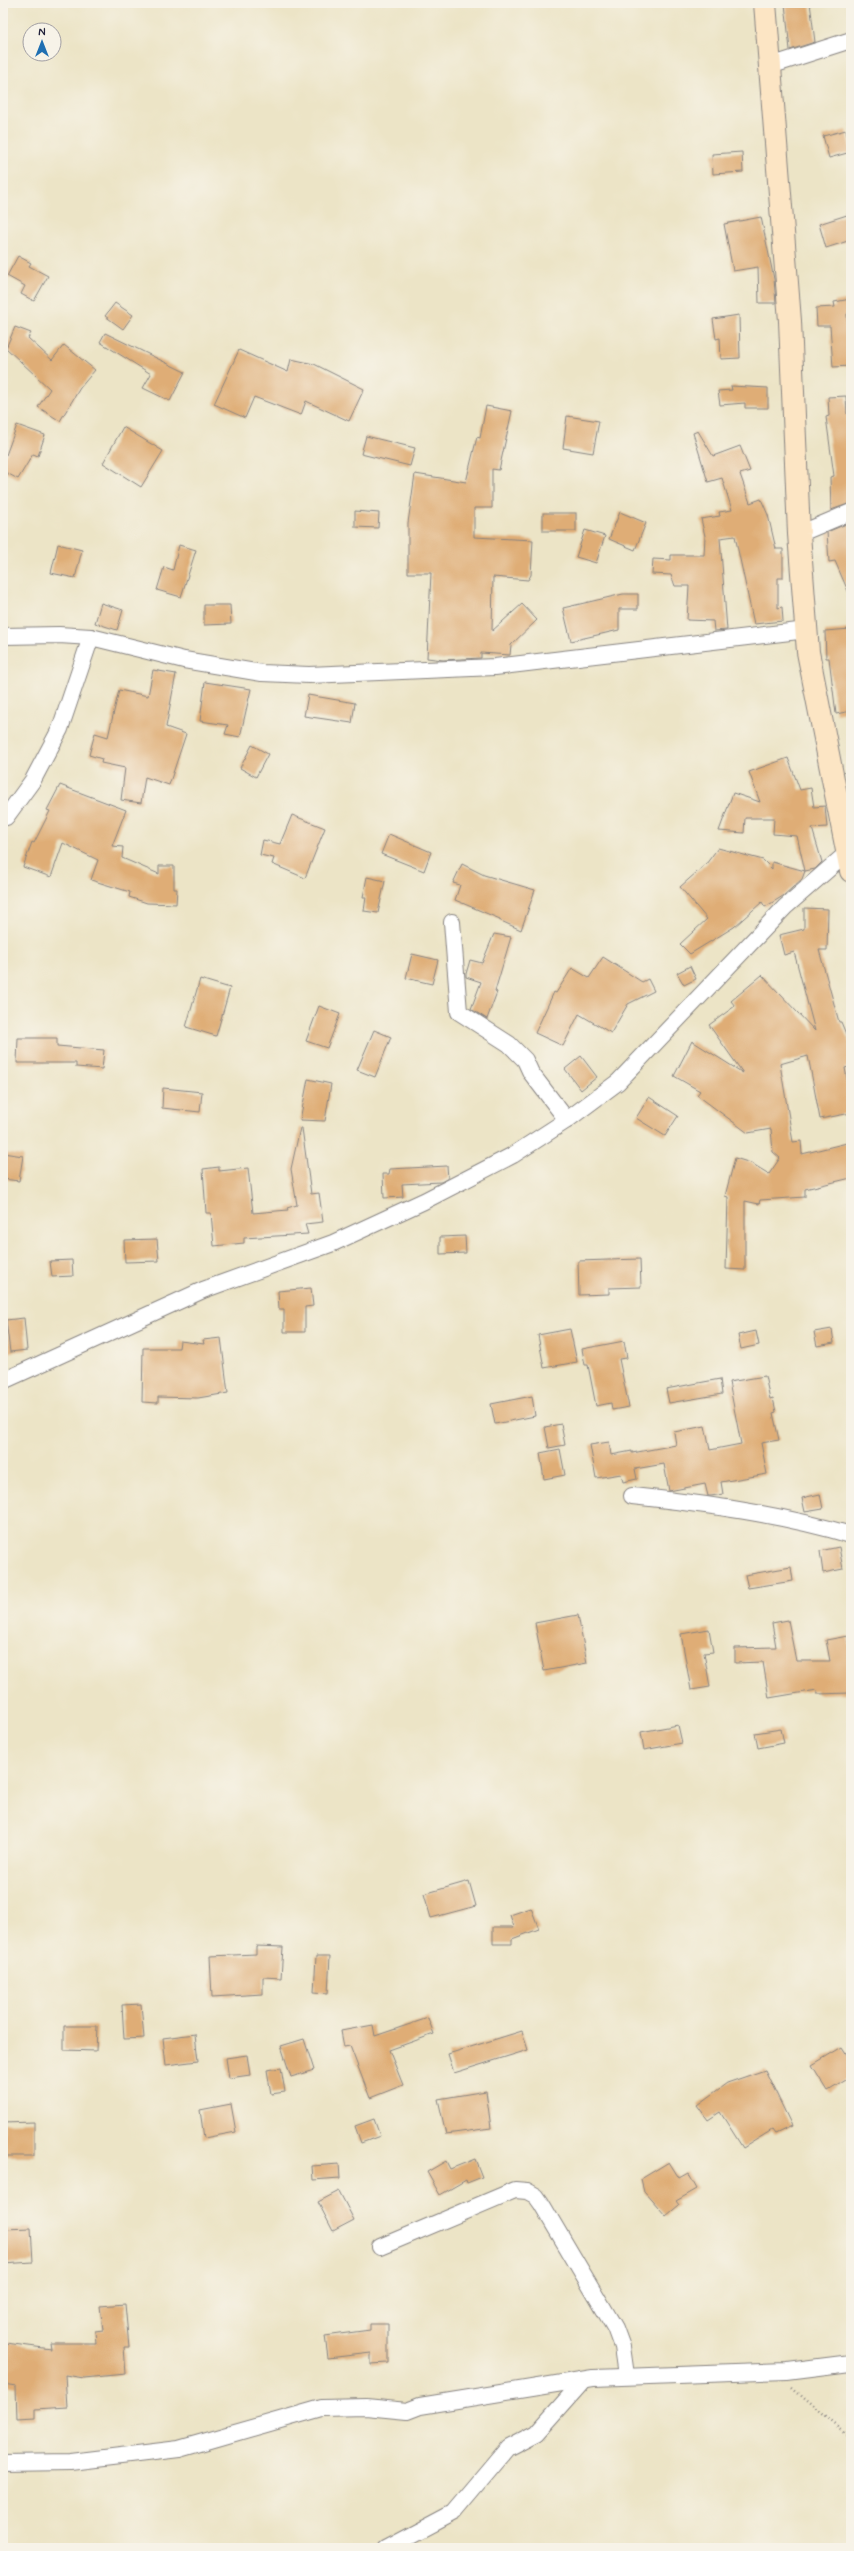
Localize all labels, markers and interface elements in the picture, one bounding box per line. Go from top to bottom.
north arrow [22,22,62,62]
text: N [38,26,46,40]

